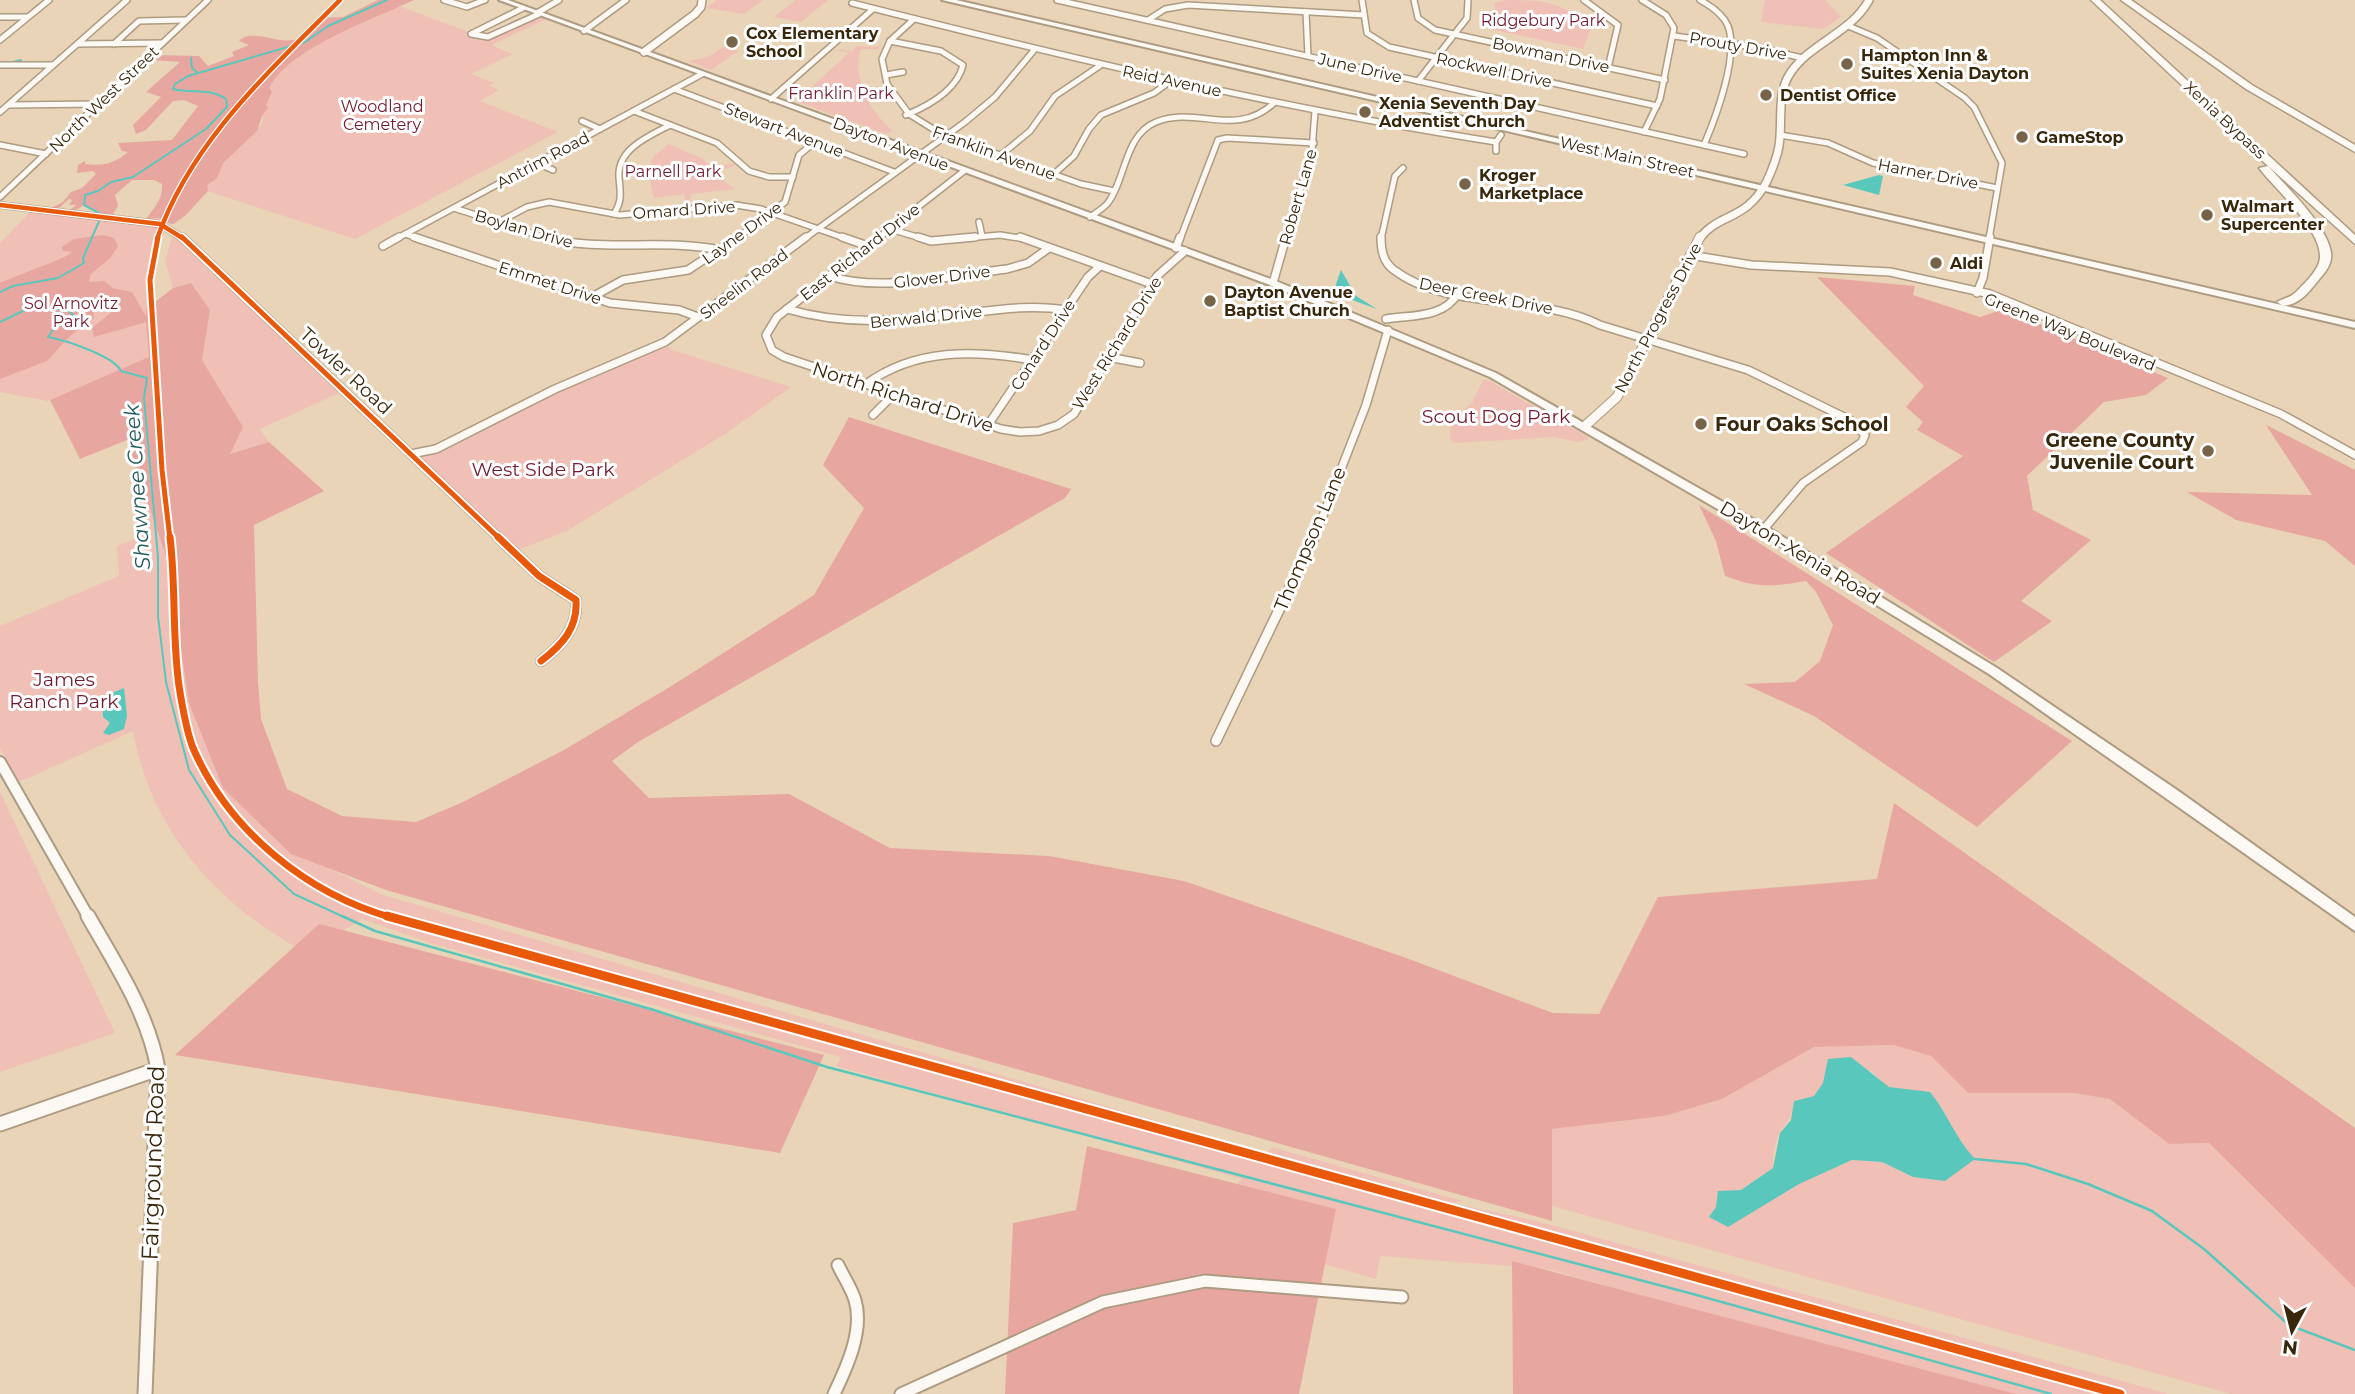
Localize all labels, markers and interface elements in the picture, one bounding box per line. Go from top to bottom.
park label: Ridgebury Park [1481,11,1606,30]
place label: Cox Elementary School [746,24,879,61]
street label: Prouty Drive [1688,28,1788,64]
street label: Bowman Drive [1491,33,1611,77]
marker: Cox Elementary School [724,34,740,50]
street label: North West Street [45,42,163,156]
place label: Hampton Inn & Suites Xenia Dayton [1861,46,2029,83]
street label: Rockwell Drive [1434,48,1554,92]
street label: June Drive [1315,49,1404,87]
marker: Hampton Inn & Suites Xenia Dayton [1839,56,1855,72]
street label: Reid Avenue [1121,61,1223,101]
street label: Xenia Bypass [2180,77,2270,163]
park label: Franklin Park [788,84,894,103]
place label: Dentist Office [1780,86,1896,105]
marker: Dentist Office [1758,87,1774,103]
place label: Xenia Seventh Day Adventist Church [1378,94,1536,131]
park label: Woodland Cemetery [340,97,424,134]
street label: Stewart Avenue [722,98,846,162]
marker: Xenia Seventh Day Adventist Church [1357,104,1373,120]
street label: Dayton Avenue [830,113,952,175]
street label: Franklin Avenue [930,122,1058,184]
street label: Antrim Road [493,128,593,192]
place label: GameStop [2036,128,2124,147]
marker: GameStop [2014,129,2030,145]
street label: West Main Street [1558,132,1697,182]
street label: Robert Lane [1275,147,1321,247]
street label: Harner Drive [1876,155,1980,193]
park label: Parnell Park [625,162,722,181]
place label: Kroger Marketplace [1479,166,1583,203]
marker: Kroger Marketplace [1457,176,1473,192]
street label: Omard Drive [632,197,736,223]
place label: Walmart Supercenter [2221,197,2324,234]
street label: Layne Drive [698,198,786,268]
street label: East Richard Drive [796,199,924,305]
street label: Boylan Drive [473,206,575,252]
marker: Walmart Supercenter [2199,207,2215,223]
street label: North Progress Drive [1610,240,1706,396]
street label: Sheelin Road [696,245,792,323]
place label: Aldi [1949,254,1983,273]
marker: Aldi [1928,255,1944,271]
street label: Emmet Drive [496,257,604,309]
street label: Glover Drive [893,262,991,292]
street label: West Richard Drive [1068,273,1166,413]
street label: Deer Creek Drive [1418,274,1554,318]
place label: Dayton Avenue Baptist Church [1224,283,1353,320]
street label: Greene Way Boulevard [1982,289,2158,375]
marker: Dayton Avenue Baptist Church [1202,293,1218,309]
park label: Sol Arnovitz Park [24,294,118,331]
street label: Conard Drive [1007,296,1079,394]
street label: Berwald Drive [869,302,983,332]
street label: Towler Road [295,323,397,419]
street label: North Richard Drive [809,357,997,437]
water label: Shawnee Creek [119,402,155,571]
park label: Scout Dog Park [1422,405,1571,428]
place label: Four Oaks School [1715,413,1888,436]
marker: Four Oaks School [1693,416,1709,432]
place label: Greene County Juvenile Court [2046,429,2195,474]
marker: Greene County Juvenile Court [2200,443,2216,459]
park label: West Side Park [471,458,615,481]
street label: Thompson Lane [1269,463,1351,615]
street label: Dayton-Xenia Road [1716,496,1884,610]
park label: James Ranch Park [9,668,119,713]
street label: Fairground Road [136,1065,170,1261]
north arrow [2257,1296,2327,1366]
text: N [2281,1335,2299,1360]

